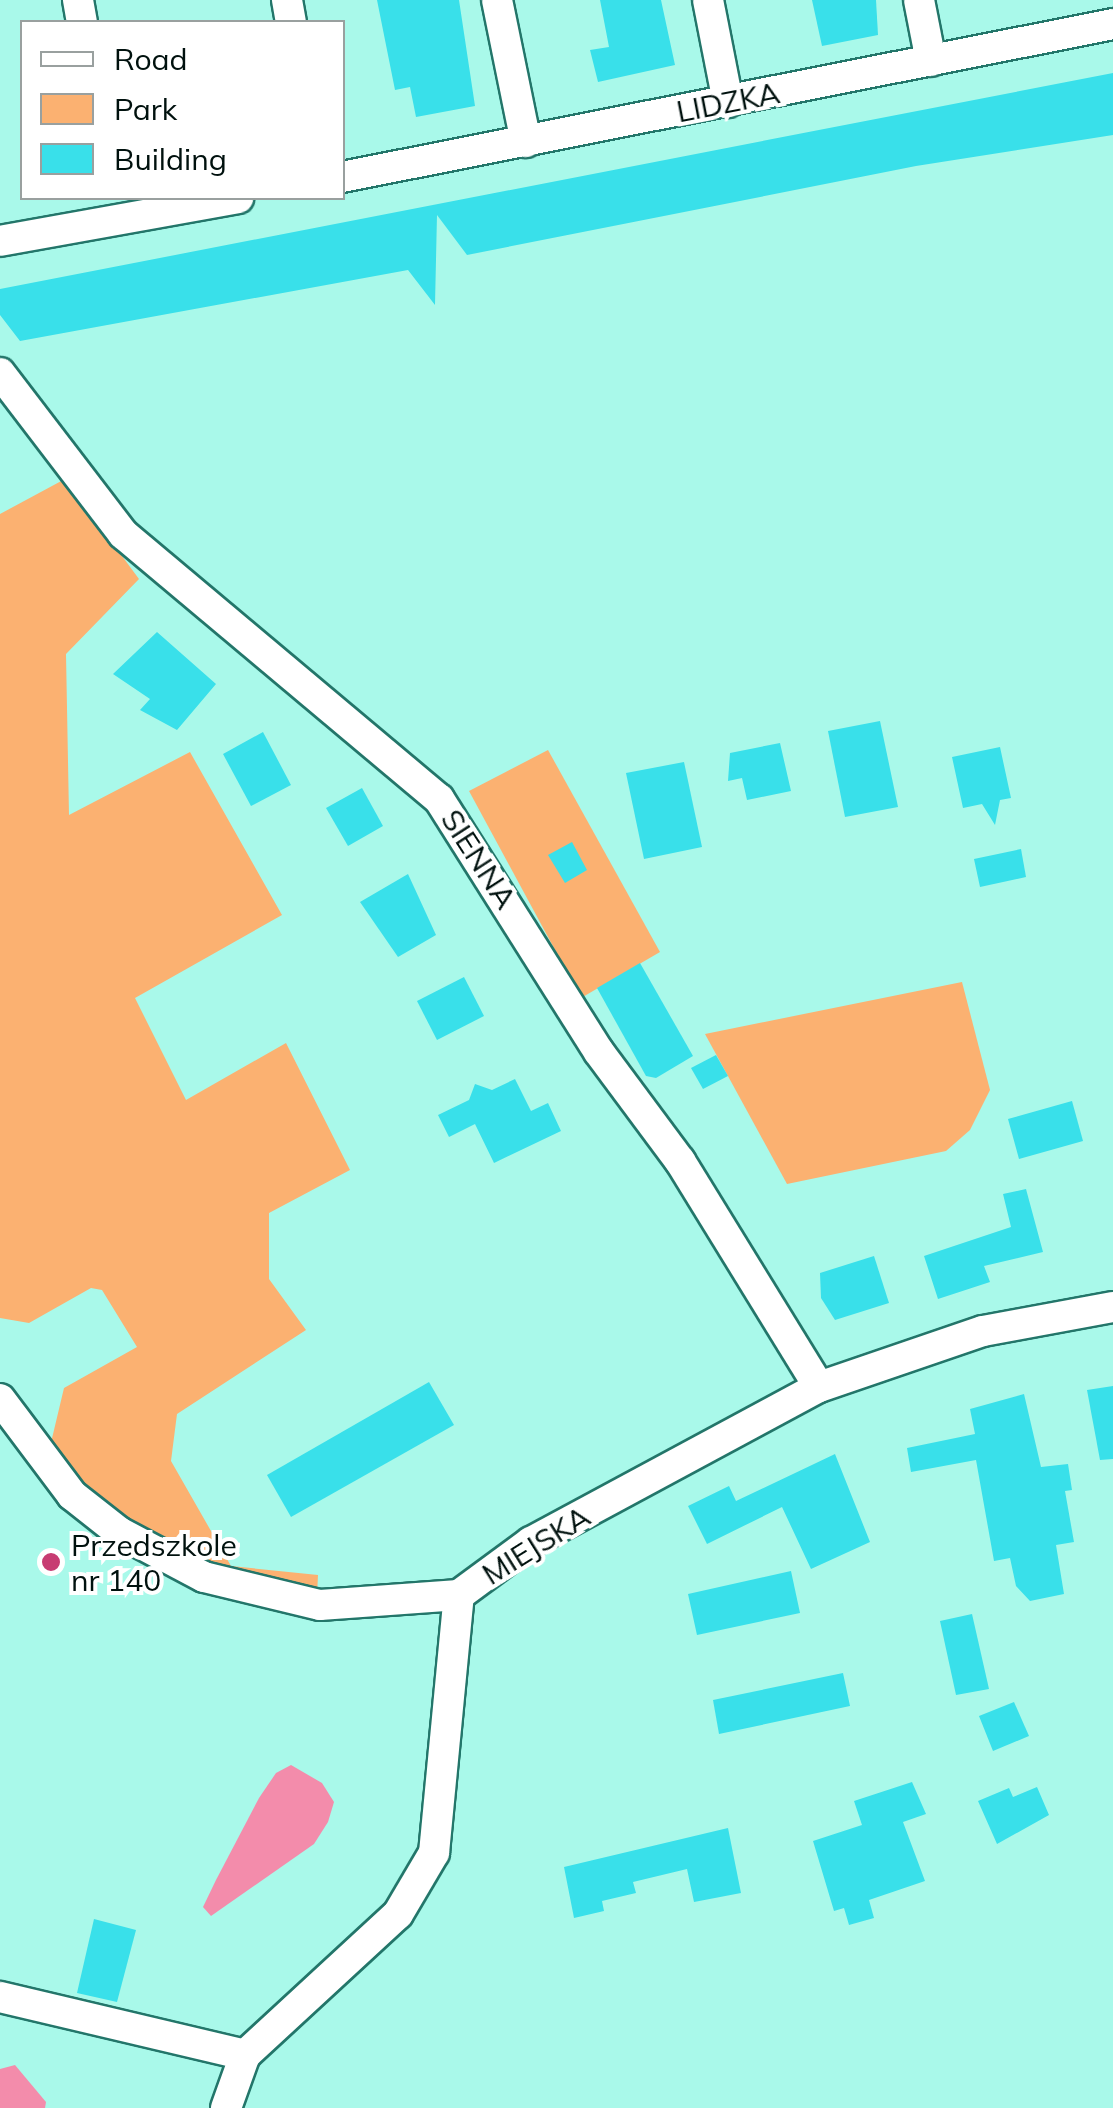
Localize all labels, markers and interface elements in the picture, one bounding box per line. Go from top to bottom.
legend [20,20,345,200]
text: Road [114,40,188,78]
street label: LIDZKA [673,74,783,130]
text: Park [114,90,177,128]
text: Building [114,140,227,178]
street label: SIENNA [434,803,524,915]
street label: MIEJSKA [476,1498,596,1592]
place label: Przedszkole nr 140 [71,1527,237,1598]
marker: Przedszkole nr 140 [40,1551,62,1573]

